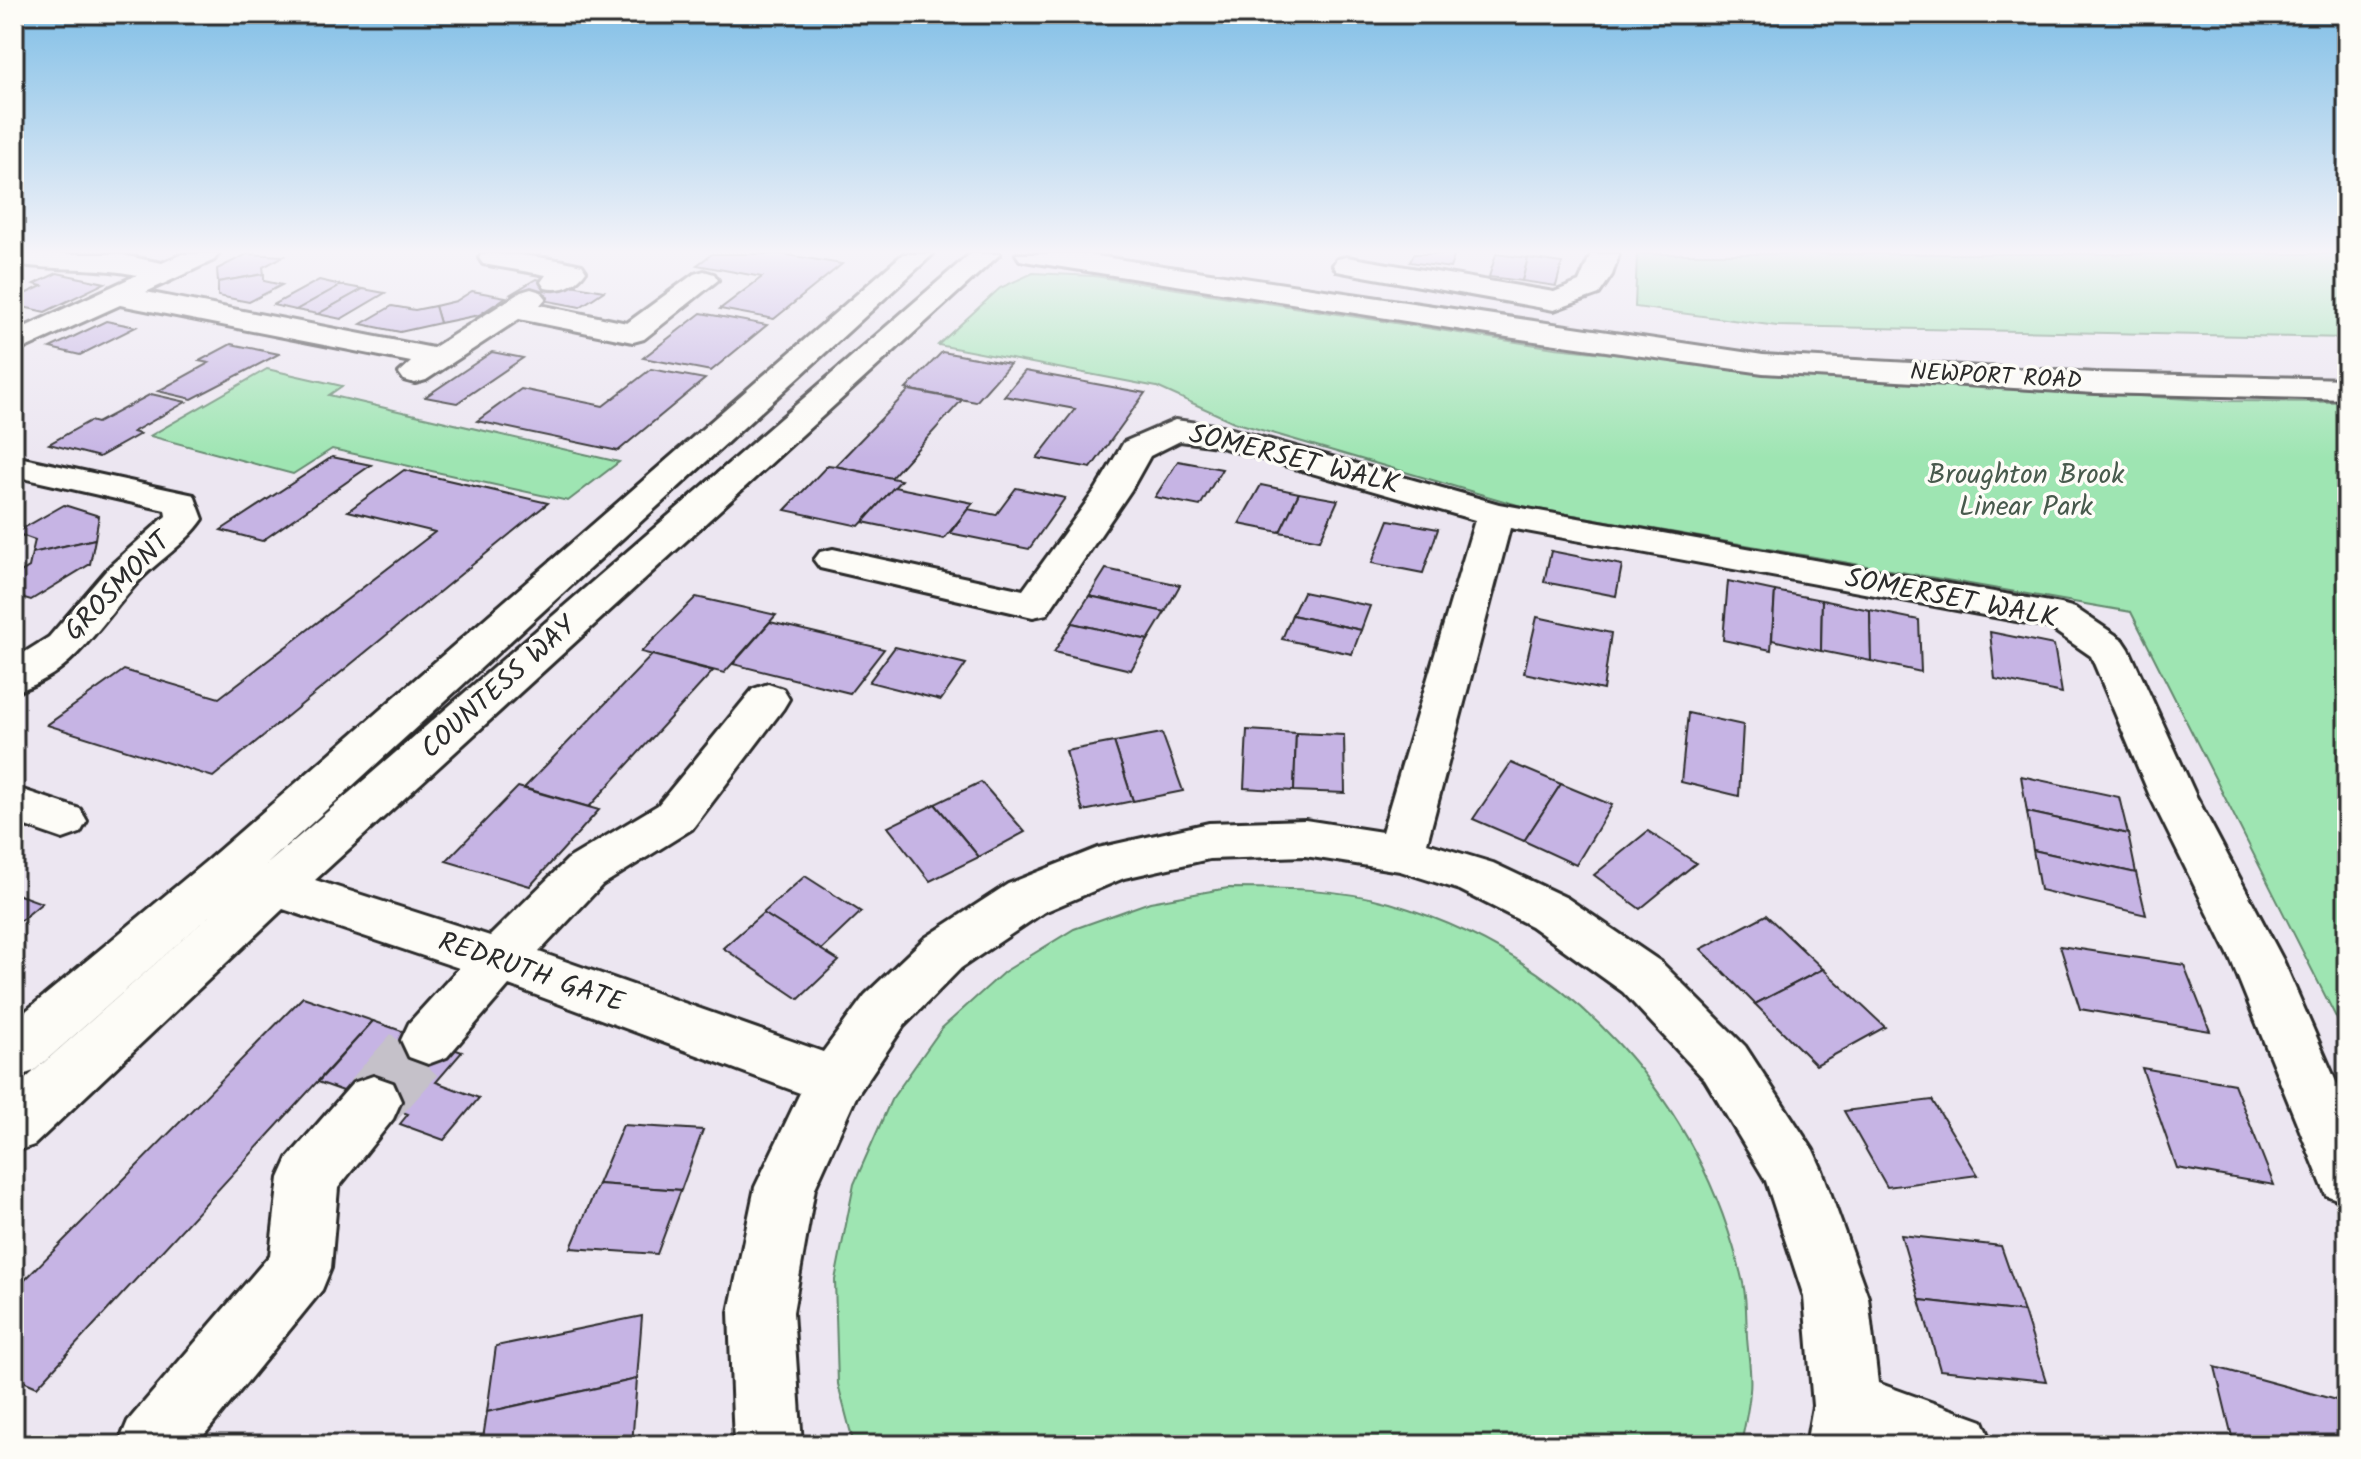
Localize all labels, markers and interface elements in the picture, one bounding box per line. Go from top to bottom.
street label: NEWPORT ROAD [1909,353,2083,401]
street label: SOMERSET WALK [1184,412,1404,508]
park label: Broughton Brook Linear Park [1928,453,2125,530]
street label: GROSMONT [54,520,184,653]
street label: SOMERSET WALK [1841,556,2061,642]
street label: COUNTESS WAY [411,605,588,771]
street label: REDRUTH GATE [432,920,631,1026]

